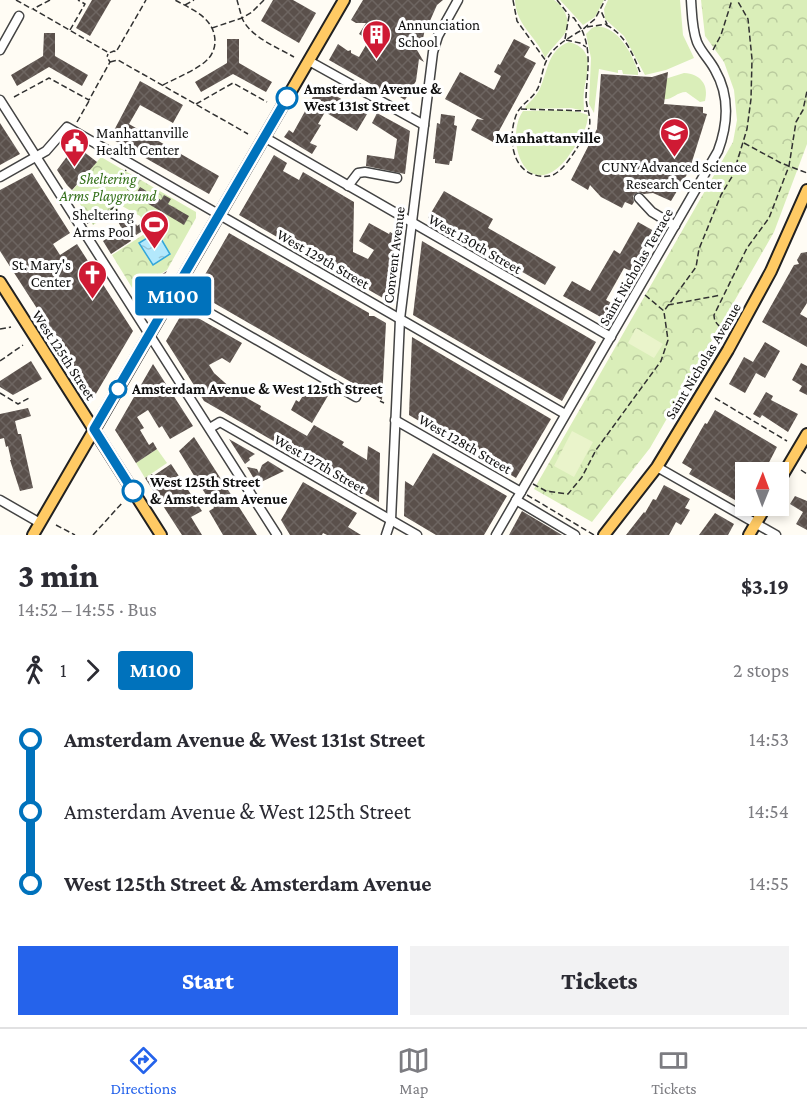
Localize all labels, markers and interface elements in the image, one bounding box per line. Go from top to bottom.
place label: Annunciation School [398,17,480,50]
building icon: Annunciation School [361,18,393,60]
place label: Amsterdam Avenue & West 131st Street [303,81,442,114]
marker: Amsterdam Avenue & West 131st Street [276,87,298,109]
school or university icon: CUNY Advanced Science Research Center [658,116,690,158]
place label: Manhattanville Health Center [96,125,189,158]
public building icon: Manhattanville Health Center [59,126,91,168]
district label: Manhattanville [495,129,601,146]
place label: CUNY Advanced Science Research Center [601,159,747,192]
park label: Sheltering Arms Playground [59,171,157,205]
street label: Convent Avenue [380,205,408,304]
street label: Saint Nicholas Terrace [596,205,676,329]
place label: Sheltering Arms Pool [72,207,134,240]
sports icon: Sheltering Arms Pool [139,208,171,250]
street label: West 130th Street [426,211,525,278]
street label: West 129th Street [274,226,373,292]
place label: St. Mary's Center [12,257,72,290]
church icon: St. Mary's Center [76,258,108,300]
line badge: M100 [131,276,215,316]
text: M100 [147,284,199,308]
street label: Saint Nicholas Avenue [662,300,744,422]
street label: West 125th Street [29,307,99,404]
marker: Amsterdam Avenue & West 125th Street [109,380,127,398]
place label: Amsterdam Avenue & West 125th Street [131,381,383,397]
street label: West 128th Street [416,411,515,478]
street label: West 127th Street [271,431,370,497]
north arrow [735,462,789,516]
map controls [735,462,789,516]
place label: West 125th Street & Amsterdam Avenue [149,474,288,507]
marker: West 125th Street & Amsterdam Avenue [122,480,144,502]
text: 3 min [18,557,99,594]
text: $3.19 [741,574,789,599]
text: 14:52 – 14:55 · Bus [18,598,157,620]
icon: walk [18,654,51,687]
icon: forward [76,654,109,687]
text: M100 [130,658,181,682]
text: 1 [60,659,67,681]
text: 2 stops [733,659,789,681]
text: Amsterdam Avenue & West 131st Street [64,727,425,752]
text: 14:53 [749,728,789,750]
text: Amsterdam Avenue & West 125th Street [64,799,411,824]
text: 14:54 [748,800,789,822]
text: West 125th Street & Amsterdam Avenue [64,871,432,896]
text: 14:55 [749,872,789,894]
button: Start [18,946,398,1015]
button: Tickets [410,946,789,1015]
tab: Directions [110,1044,177,1097]
tab: Map [397,1044,430,1097]
tab: Tickets [651,1044,697,1097]

